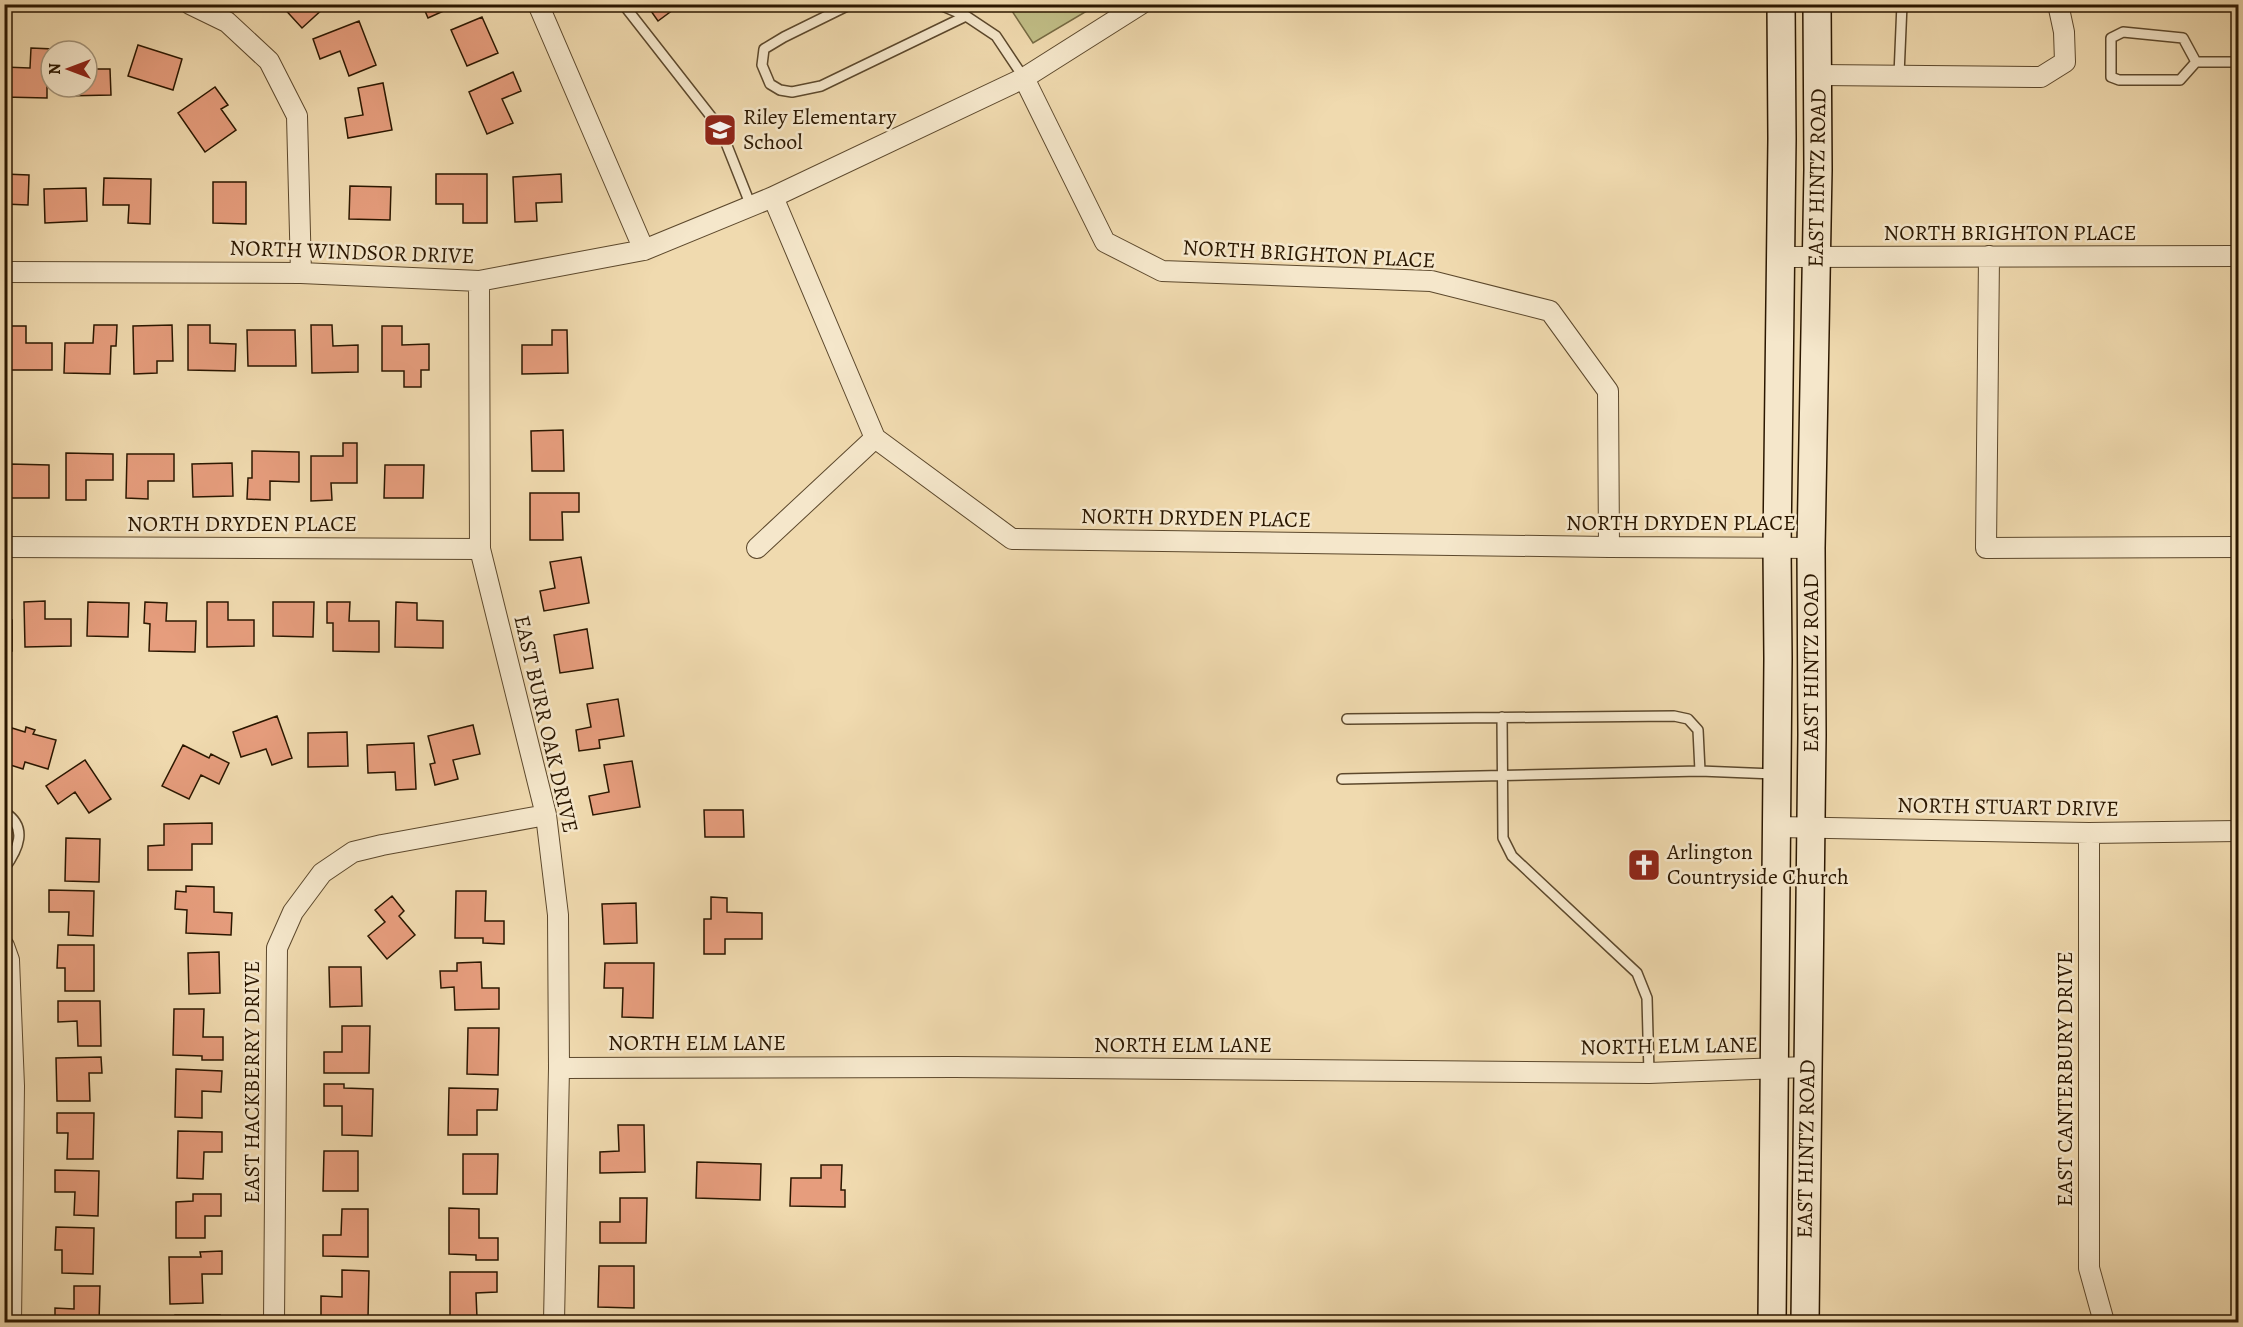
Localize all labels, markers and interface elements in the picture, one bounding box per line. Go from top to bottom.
north arrow [39,39,99,99]
text: N [44,63,66,75]
street label: EAST HINTZ ROAD [1800,88,1834,268]
place label: Riley Elementary School [743,102,897,157]
school or university icon: Riley Elementary School [702,112,738,148]
street label: NORTH BRIGHTON PLACE [1883,218,2137,248]
street label: NORTH BRIGHTON PLACE [1182,232,1436,276]
street label: NORTH WINDSOR DRIVE [229,233,475,271]
street label: NORTH DRYDEN PLACE [1081,501,1311,535]
street label: NORTH DRYDEN PLACE [1566,508,1796,538]
street label: NORTH DRYDEN PLACE [127,509,357,539]
street label: EAST HINTZ ROAD [1796,573,1826,753]
street label: EAST BURR OAK DRIVE [506,612,586,836]
street label: NORTH STUART DRIVE [1897,790,2119,824]
place label: Arlington Countryside Church [1666,837,1849,892]
church icon: Arlington Countryside Church [1626,847,1662,883]
street label: EAST CANTERBURY DRIVE [2050,951,2080,1207]
street label: EAST HACKBERRY DRIVE [237,961,267,1203]
street label: NORTH ELM LANE [608,1028,786,1058]
street label: NORTH ELM LANE [1580,1029,1758,1063]
street label: NORTH ELM LANE [1094,1030,1272,1060]
street label: EAST HINTZ ROAD [1789,1059,1823,1239]

